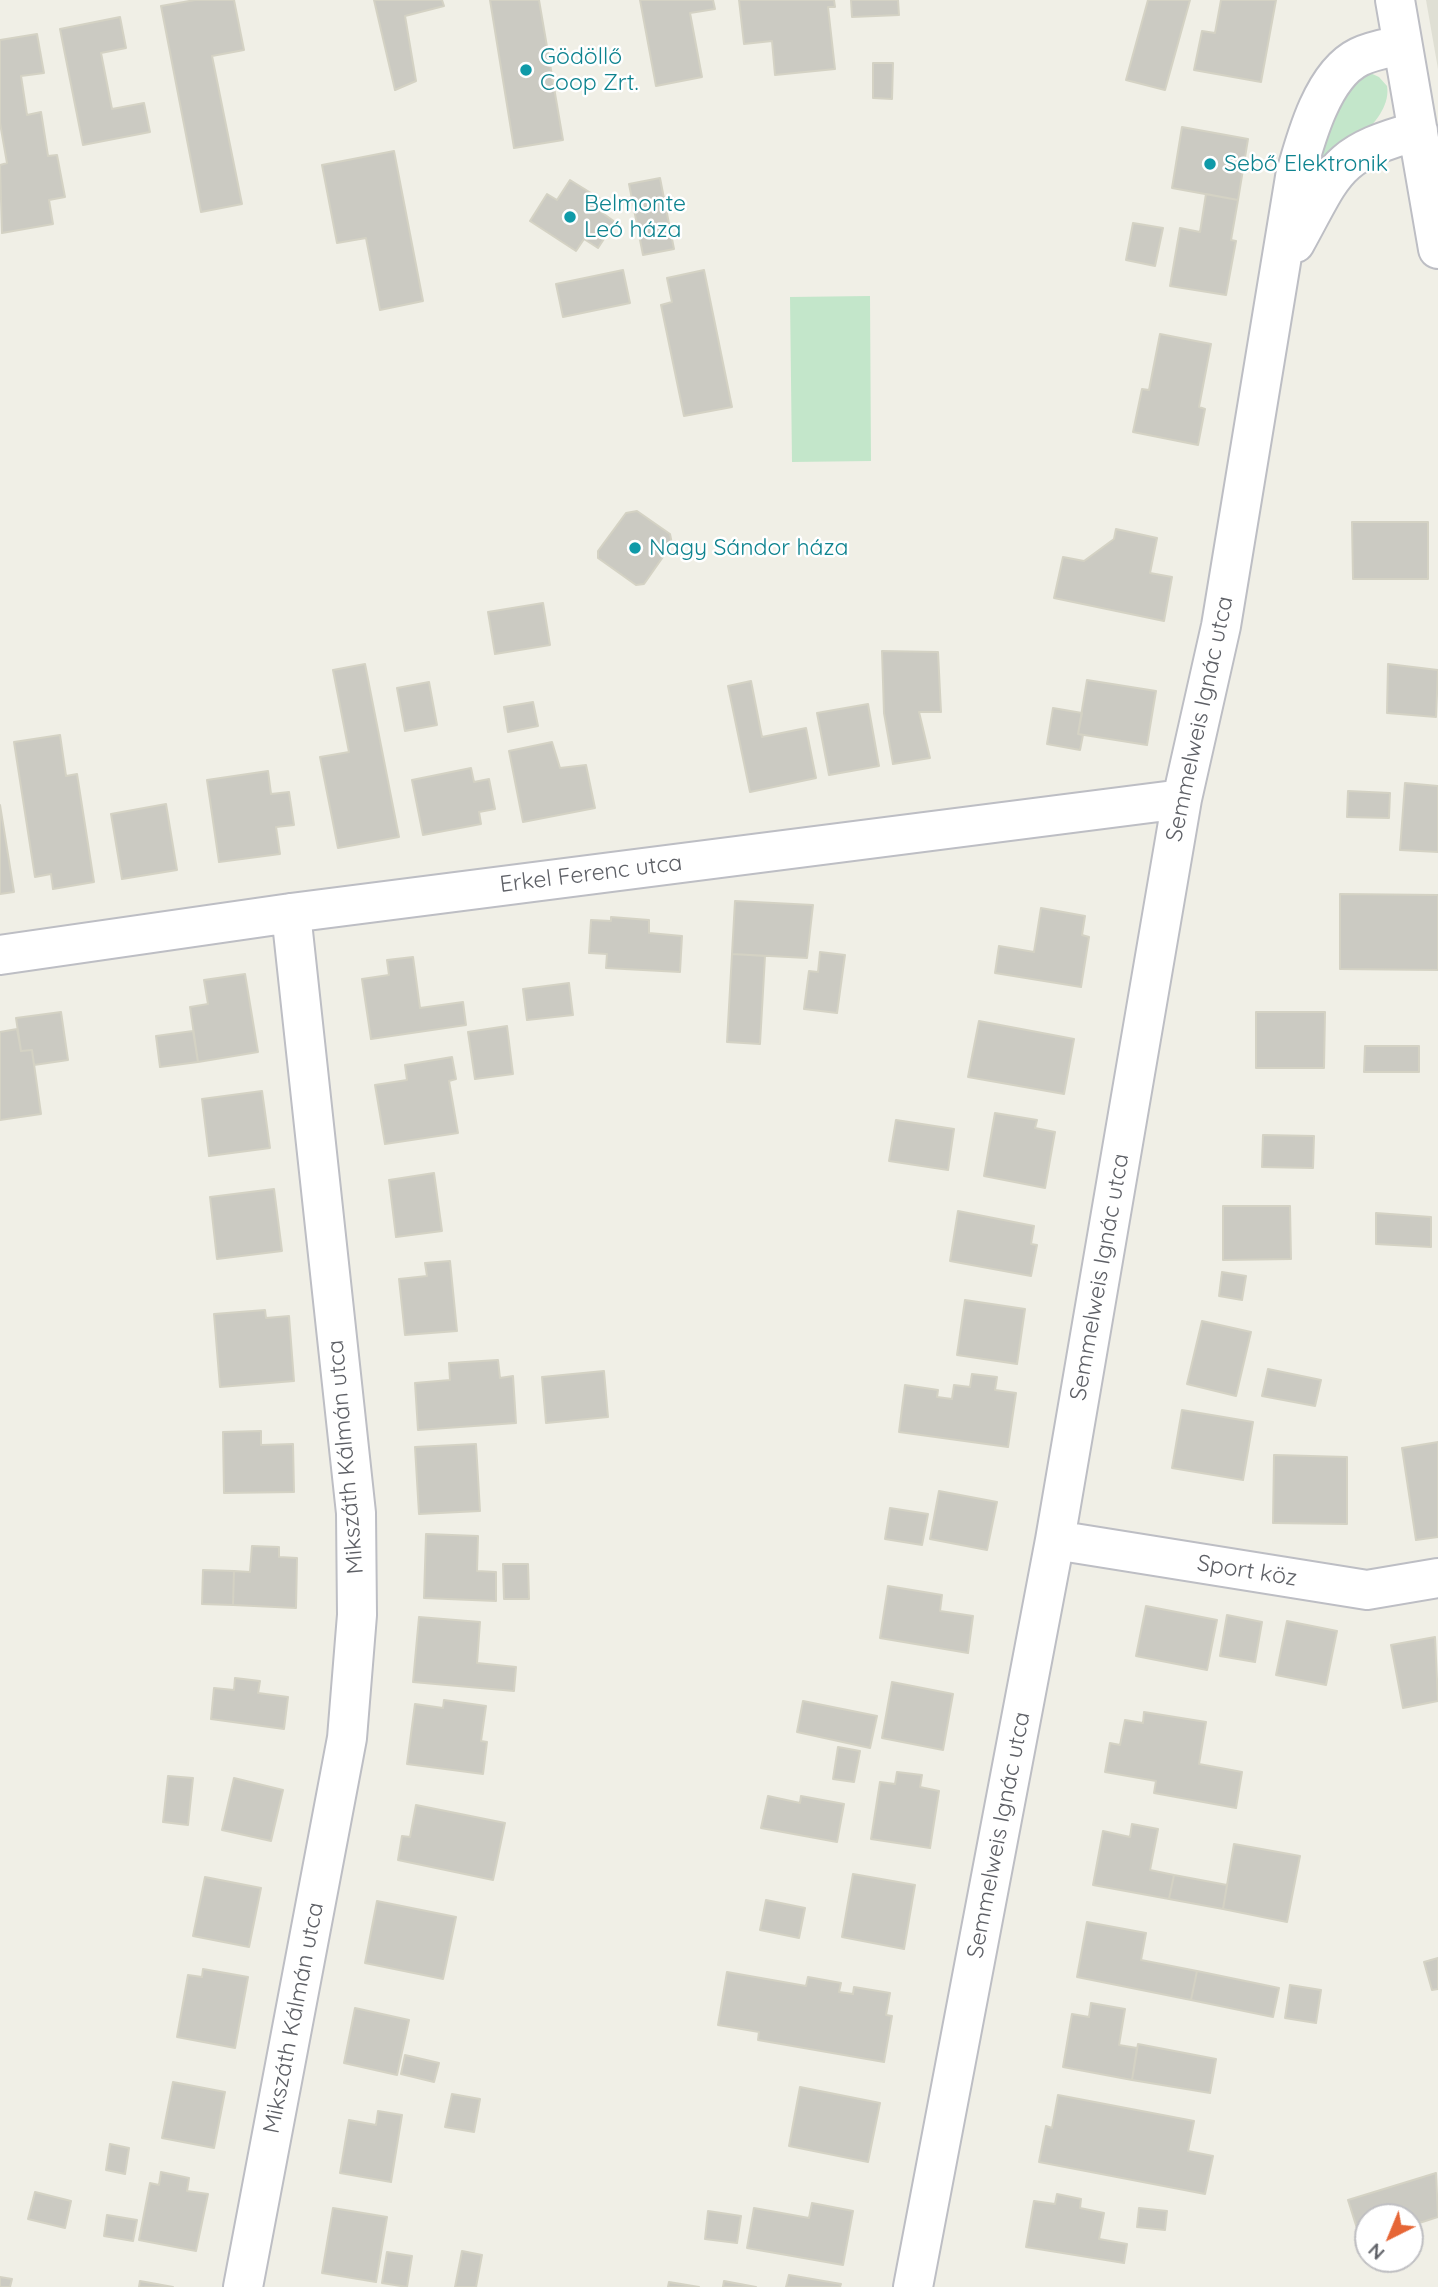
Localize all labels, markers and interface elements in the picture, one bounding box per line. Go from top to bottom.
place label: Gödöllő Coop Zrt. [540,43,639,97]
marker: Gödöllő Coop Zrt. [518,62,534,78]
place label: Sebő Elektronik [1224,150,1388,178]
marker: Sebő Elektronik [1202,156,1218,172]
place label: Belmonte Leó háza [584,190,686,244]
marker: Belmonte Leó háza [562,209,578,225]
place label: Nagy Sándor háza [649,534,848,562]
marker: Nagy Sándor háza [627,540,643,556]
street label: Semmelweis Ignác utca [1160,594,1240,844]
street label: Erkel Ferenc utca [498,849,684,899]
street label: Semmelweis Ignác utca [1065,1151,1135,1403]
street label: Mikszáth Kálmán utca [322,1339,370,1575]
street label: Sport köz [1195,1549,1299,1593]
street label: Semmelweis Ignác utca [962,1710,1036,1960]
street label: Mikszáth Kálmán utca [258,1900,330,2136]
north arrow [1354,2203,1424,2273]
text: N [1363,2238,1389,2265]

